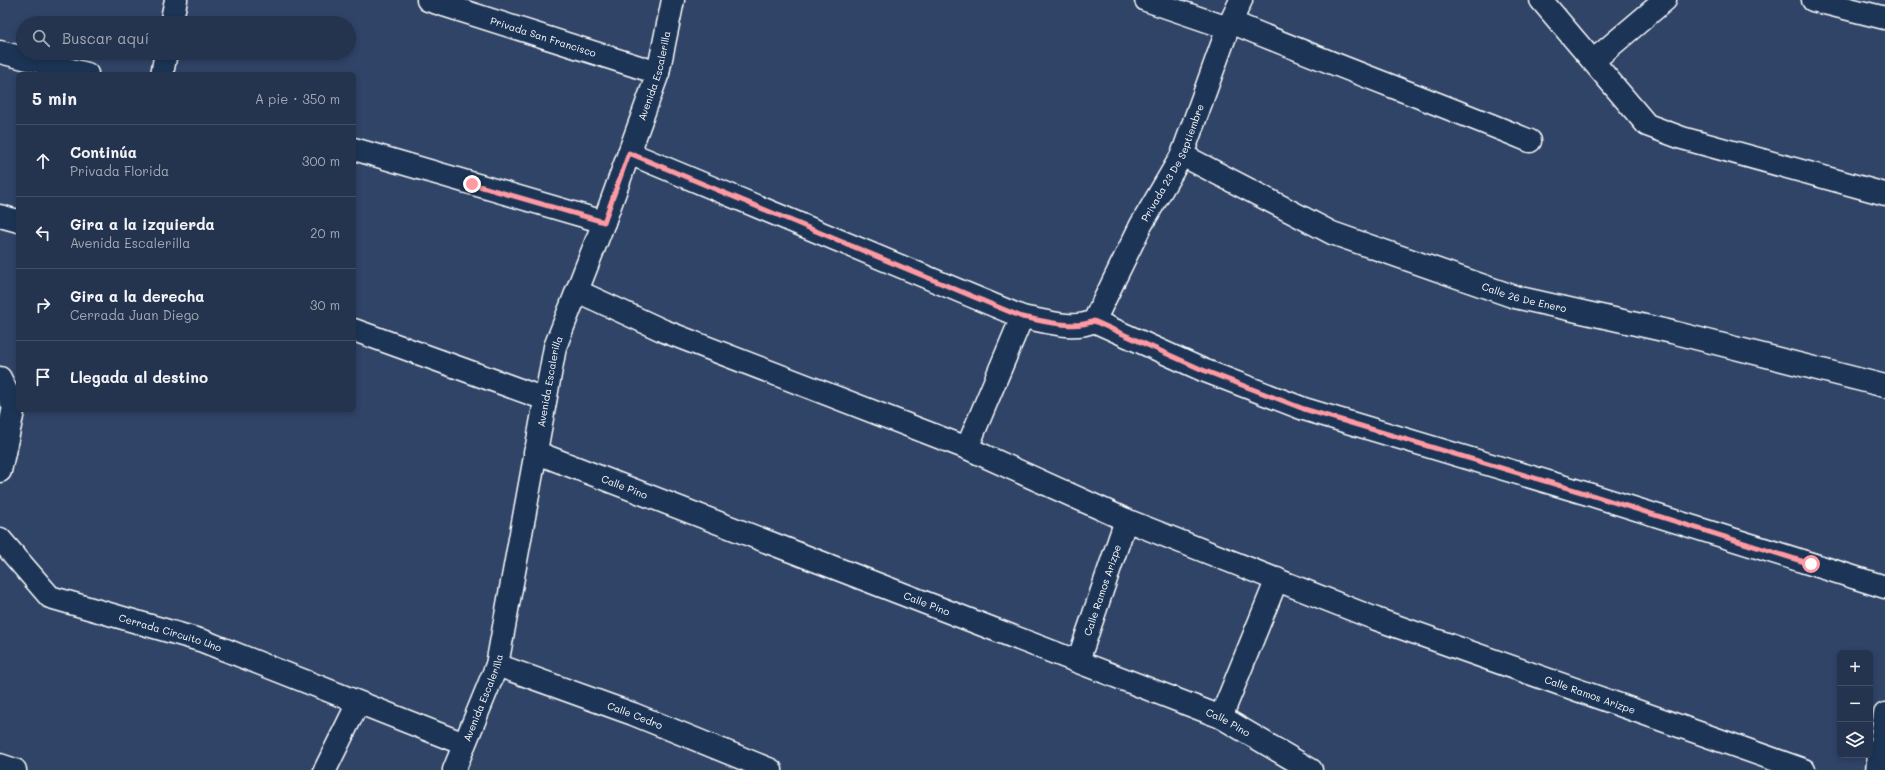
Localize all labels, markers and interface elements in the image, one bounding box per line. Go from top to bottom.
street label: Privada San Francisco [489,13,598,60]
search box [16,16,356,60]
icon: search [30,27,52,49]
text: Buscar aquí [62,28,149,48]
street label: Avenida Escalerilla [634,30,673,122]
text: 5 min [32,87,77,109]
text: A pie · 350 m [255,90,340,107]
street label: Privada 23 De Septiembre [1138,102,1207,224]
text: Continúa [70,142,137,162]
icon: ahead [32,150,54,172]
text: 300 m [302,152,340,169]
text: Privada Florida [70,162,169,179]
route end [463,175,481,193]
text: Gira a la izquierda [70,214,215,234]
icon: left [32,222,54,244]
text: 20 m [310,224,340,241]
text: Avenida Escalerilla [70,234,190,251]
street label: Calle 26 De Enero [1480,279,1568,315]
text: Gira a la derecha [70,286,204,306]
icon: right [32,294,54,316]
text: 30 m [310,296,340,313]
text: Cerrada Juan Diego [70,306,199,323]
street label: Avenida Escalerilla [534,334,566,428]
icon: arrive [32,366,54,388]
text: Llegada al destino [70,367,208,387]
street label: Calle Pino [599,471,650,502]
street label: Calle Ramos Arizpe [1080,543,1124,637]
route start [1802,555,1820,573]
street label: Calle Pino [902,588,952,619]
street label: Cerrada Circuito Uno [117,610,224,655]
map controls [1837,650,1873,758]
button: + [1837,650,1873,686]
street label: Avenida Escalerilla [460,653,506,743]
street label: Calle Ramos Arizpe [1543,672,1637,717]
button: − [1837,686,1873,722]
street label: Calle Cedro [605,698,665,732]
street label: Calle Pino [1204,705,1253,740]
button: layers [1837,722,1873,758]

